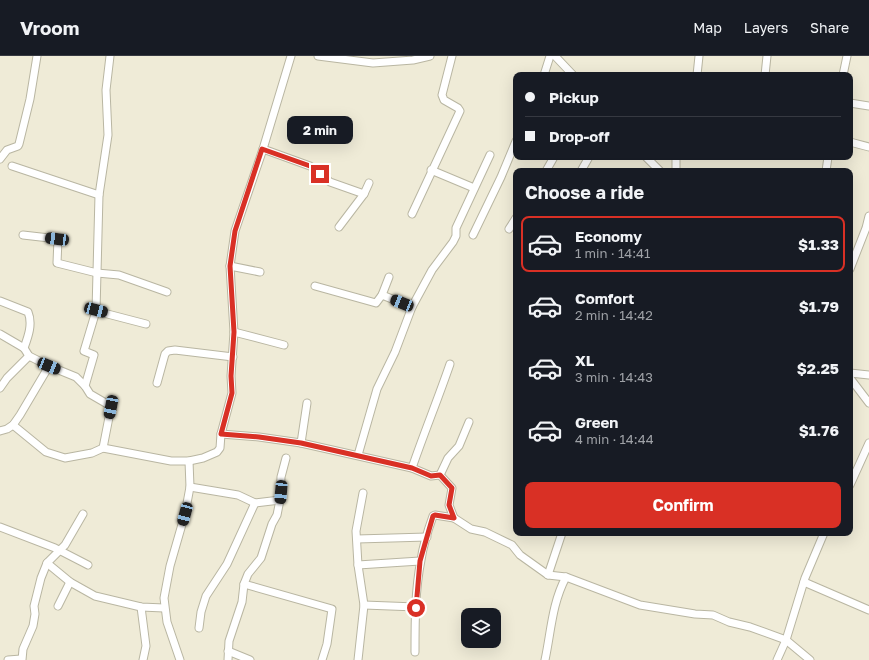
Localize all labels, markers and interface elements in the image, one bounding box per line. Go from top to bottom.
text: Vroom [20,16,79,39]
text: Map [693,19,722,36]
text: Layers [744,19,788,36]
text: Share [810,19,849,36]
text: Pickup [549,88,599,106]
callout: 2 min [287,116,353,144]
text: 2 min [303,122,337,138]
text: Drop-off [549,127,609,145]
route end [311,165,329,183]
text: Choose a ride [525,181,644,203]
icon: car [527,226,563,262]
text: Economy [575,227,642,245]
car [44,232,70,246]
text: $1.33 [798,235,839,253]
text: 1 min · 14:41 [575,245,650,261]
icon: car [527,288,563,324]
text: Comfort [575,289,634,307]
car [389,293,415,313]
text: $1.79 [799,297,839,315]
car [83,301,109,319]
text: 2 min · 14:42 [575,307,653,323]
icon: car [527,350,563,386]
text: XL [575,351,594,369]
car [36,356,62,376]
text: $2.25 [797,359,839,377]
text: 3 min · 14:43 [575,369,653,385]
car [103,394,119,420]
icon: car [527,412,563,448]
text: Green [575,413,618,431]
text: $1.76 [799,421,839,439]
text: 4 min · 14:44 [575,431,654,447]
car [274,480,288,504]
button: Confirm [525,482,841,528]
car [176,501,194,527]
route start [407,599,425,617]
map controls [461,608,501,648]
button: layers [461,608,501,648]

